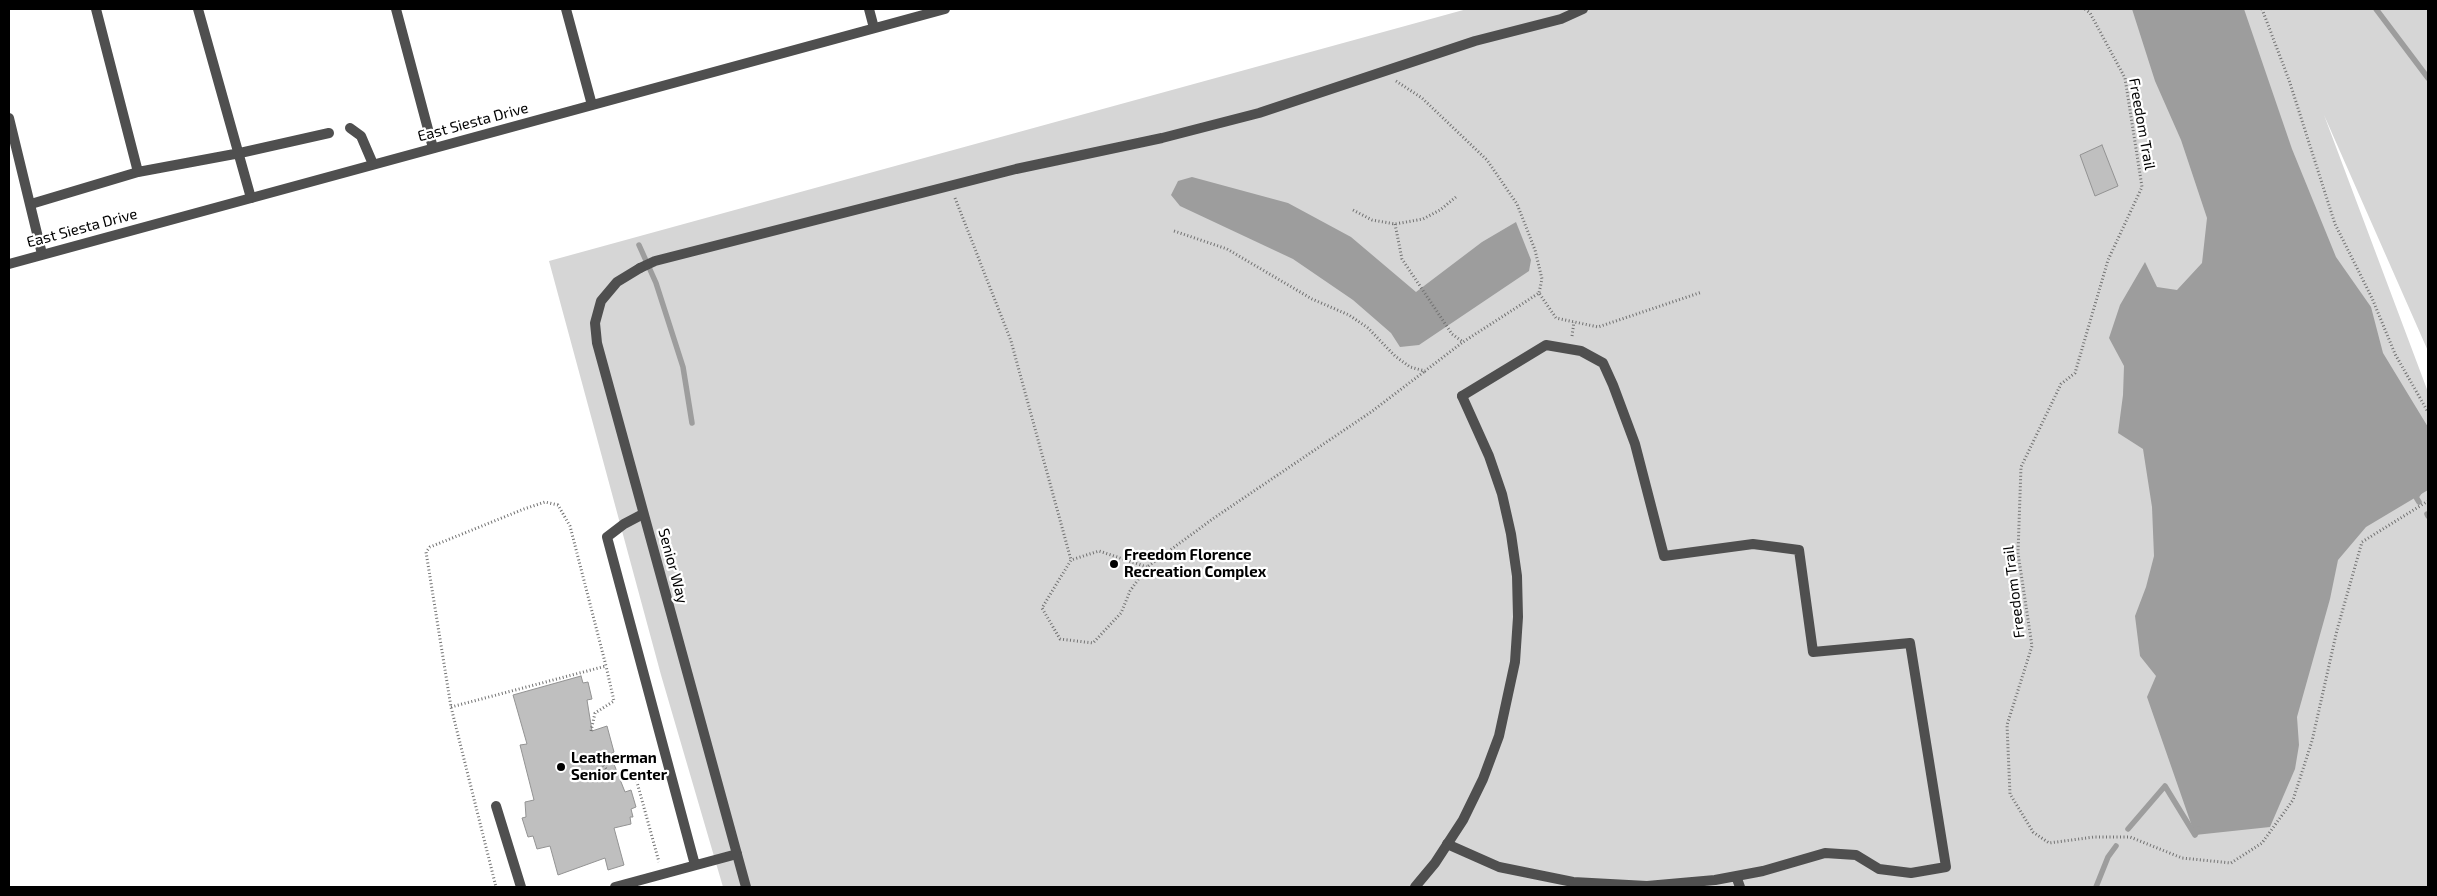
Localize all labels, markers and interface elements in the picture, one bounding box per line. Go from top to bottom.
street label: Freedom Trail [2125,77,2159,171]
street label: East Siesta Drive [416,99,530,145]
street label: East Siesta Drive [25,205,139,251]
street label: Senior Way [654,526,692,606]
street label: Freedom Trail [1999,545,2029,639]
place label: Freedom Florence Recreation Complex [1124,546,1266,581]
marker: Freedom Florence Recreation Complex [1108,558,1120,570]
place label: Leatherman Senior Center [571,749,667,784]
marker: Leatherman Senior Center [555,761,567,773]

